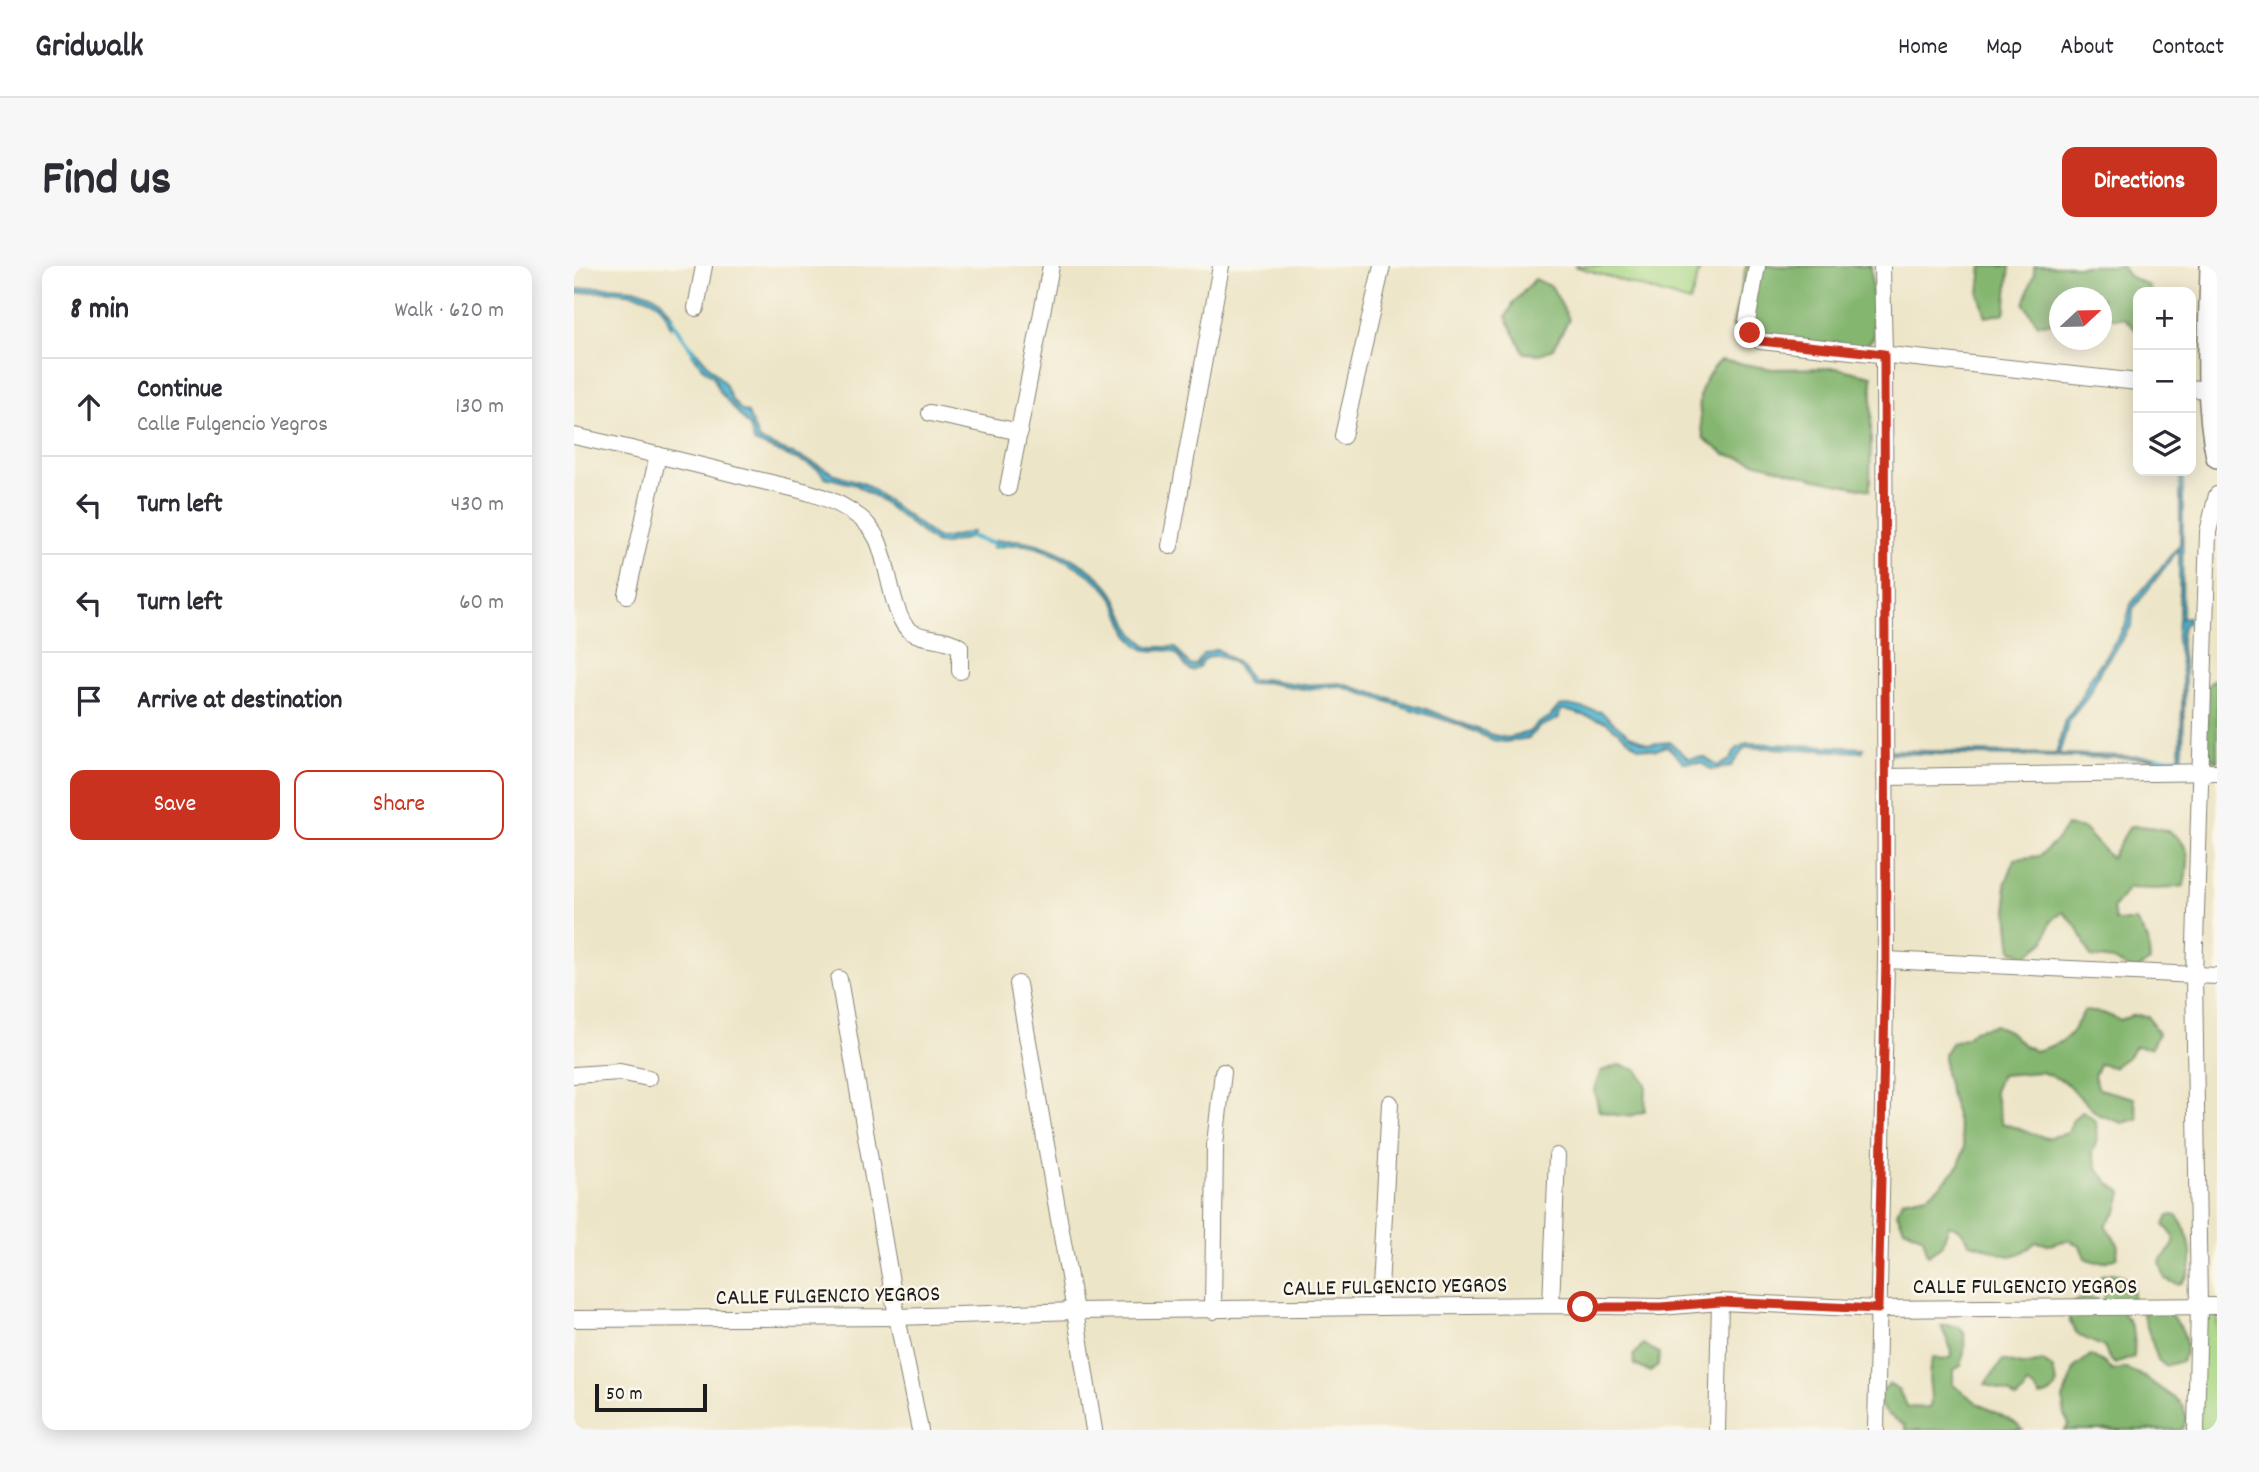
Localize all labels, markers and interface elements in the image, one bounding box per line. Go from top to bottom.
text: Gridwalk [35,25,144,72]
text: Home [1898,31,1948,65]
text: Map [1986,31,2022,65]
text: About [2060,31,2114,65]
text: Contact [2152,31,2224,65]
text: Find us [42,147,171,217]
button: Directions [2062,147,2217,217]
north arrow [2049,287,2112,350]
map controls [2133,287,2196,476]
button: + [2133,287,2196,350]
text: 8 min [70,290,129,333]
text: Walk · 620 m [394,295,504,328]
route end [1734,317,1765,348]
button: − [2133,350,2196,413]
text: Continue [137,372,222,409]
icon: ahead [70,388,108,426]
text: 130 m [455,391,504,424]
text: Calle Fulgencio Yegros [137,409,328,442]
button: layers [2133,413,2196,476]
icon: left [70,486,108,524]
text: Turn left [137,487,223,524]
text: 430 m [451,489,504,522]
icon: left [70,584,108,622]
text: Turn left [137,585,223,622]
text: 60 m [459,587,504,620]
icon: arrive [70,682,108,720]
text: Arrive at destination [137,683,342,720]
button: Save [70,770,280,840]
button: Share [294,770,504,840]
street label: CALLE FULGENCIO YEGROS [1282,1270,1508,1307]
street label: CALLE FULGENCIO YEGROS [1913,1272,2137,1305]
street label: CALLE FULGENCIO YEGROS [715,1279,941,1316]
route start [1567,1291,1598,1322]
scale bar [595,1381,707,1413]
text: 50 m [606,1382,643,1409]

